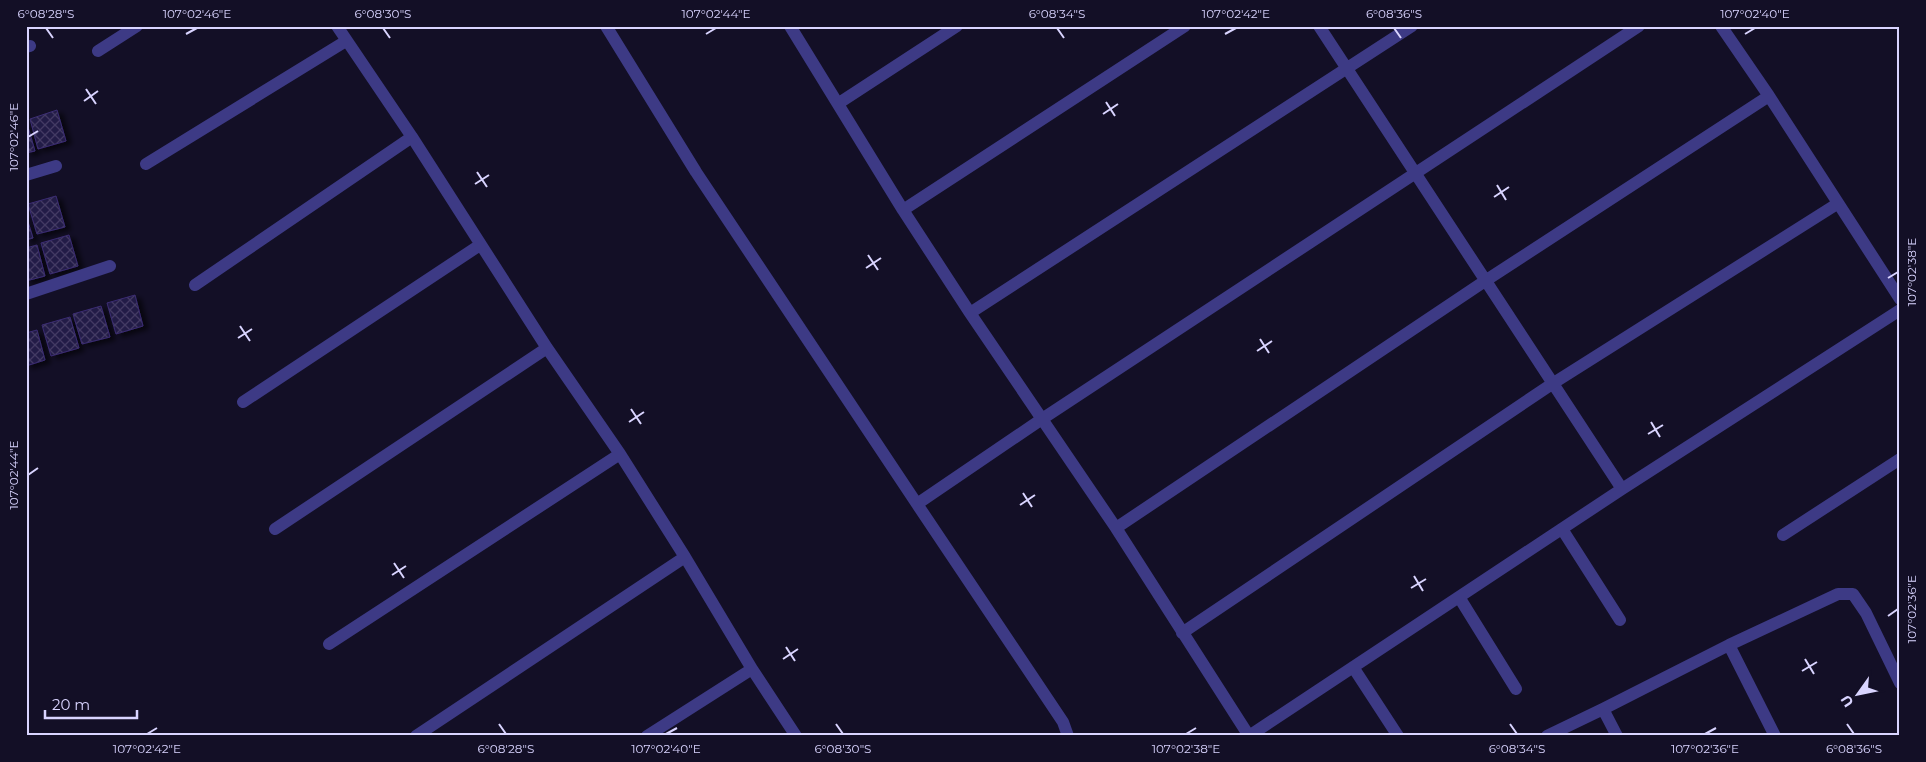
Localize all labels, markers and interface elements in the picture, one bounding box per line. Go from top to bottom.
text: 6°08'28"S [18,6,74,21]
text: 107°02'46"E [163,6,231,21]
text: 6°08'30"S [354,6,412,21]
text: 107°02'44"E [681,6,751,21]
text: 6°08'34"S [1029,6,1085,21]
text: 107°02'42"E [1202,6,1270,21]
text: 6°08'36"S [1366,6,1422,21]
text: 107°02'40"E [1720,6,1790,21]
text: 107°02'46"E [6,103,21,171]
text: 107°02'38"E [1904,238,1919,306]
text: 107°02'44"E [6,440,21,510]
text: 107°02'36"E [1904,575,1919,643]
north arrow [1834,670,1884,720]
scale bar [45,687,138,719]
text: U [1837,692,1858,711]
text: 20 m [52,695,90,714]
text: 107°02'42"E [113,741,181,756]
text: 6°08'28"S [478,741,534,756]
text: 107°02'40"E [631,741,701,756]
text: 6°08'30"S [814,741,872,756]
text: 107°02'38"E [1152,741,1220,756]
text: 6°08'34"S [1489,741,1545,756]
text: 107°02'36"E [1671,741,1739,756]
text: 6°08'36"S [1826,741,1882,756]

